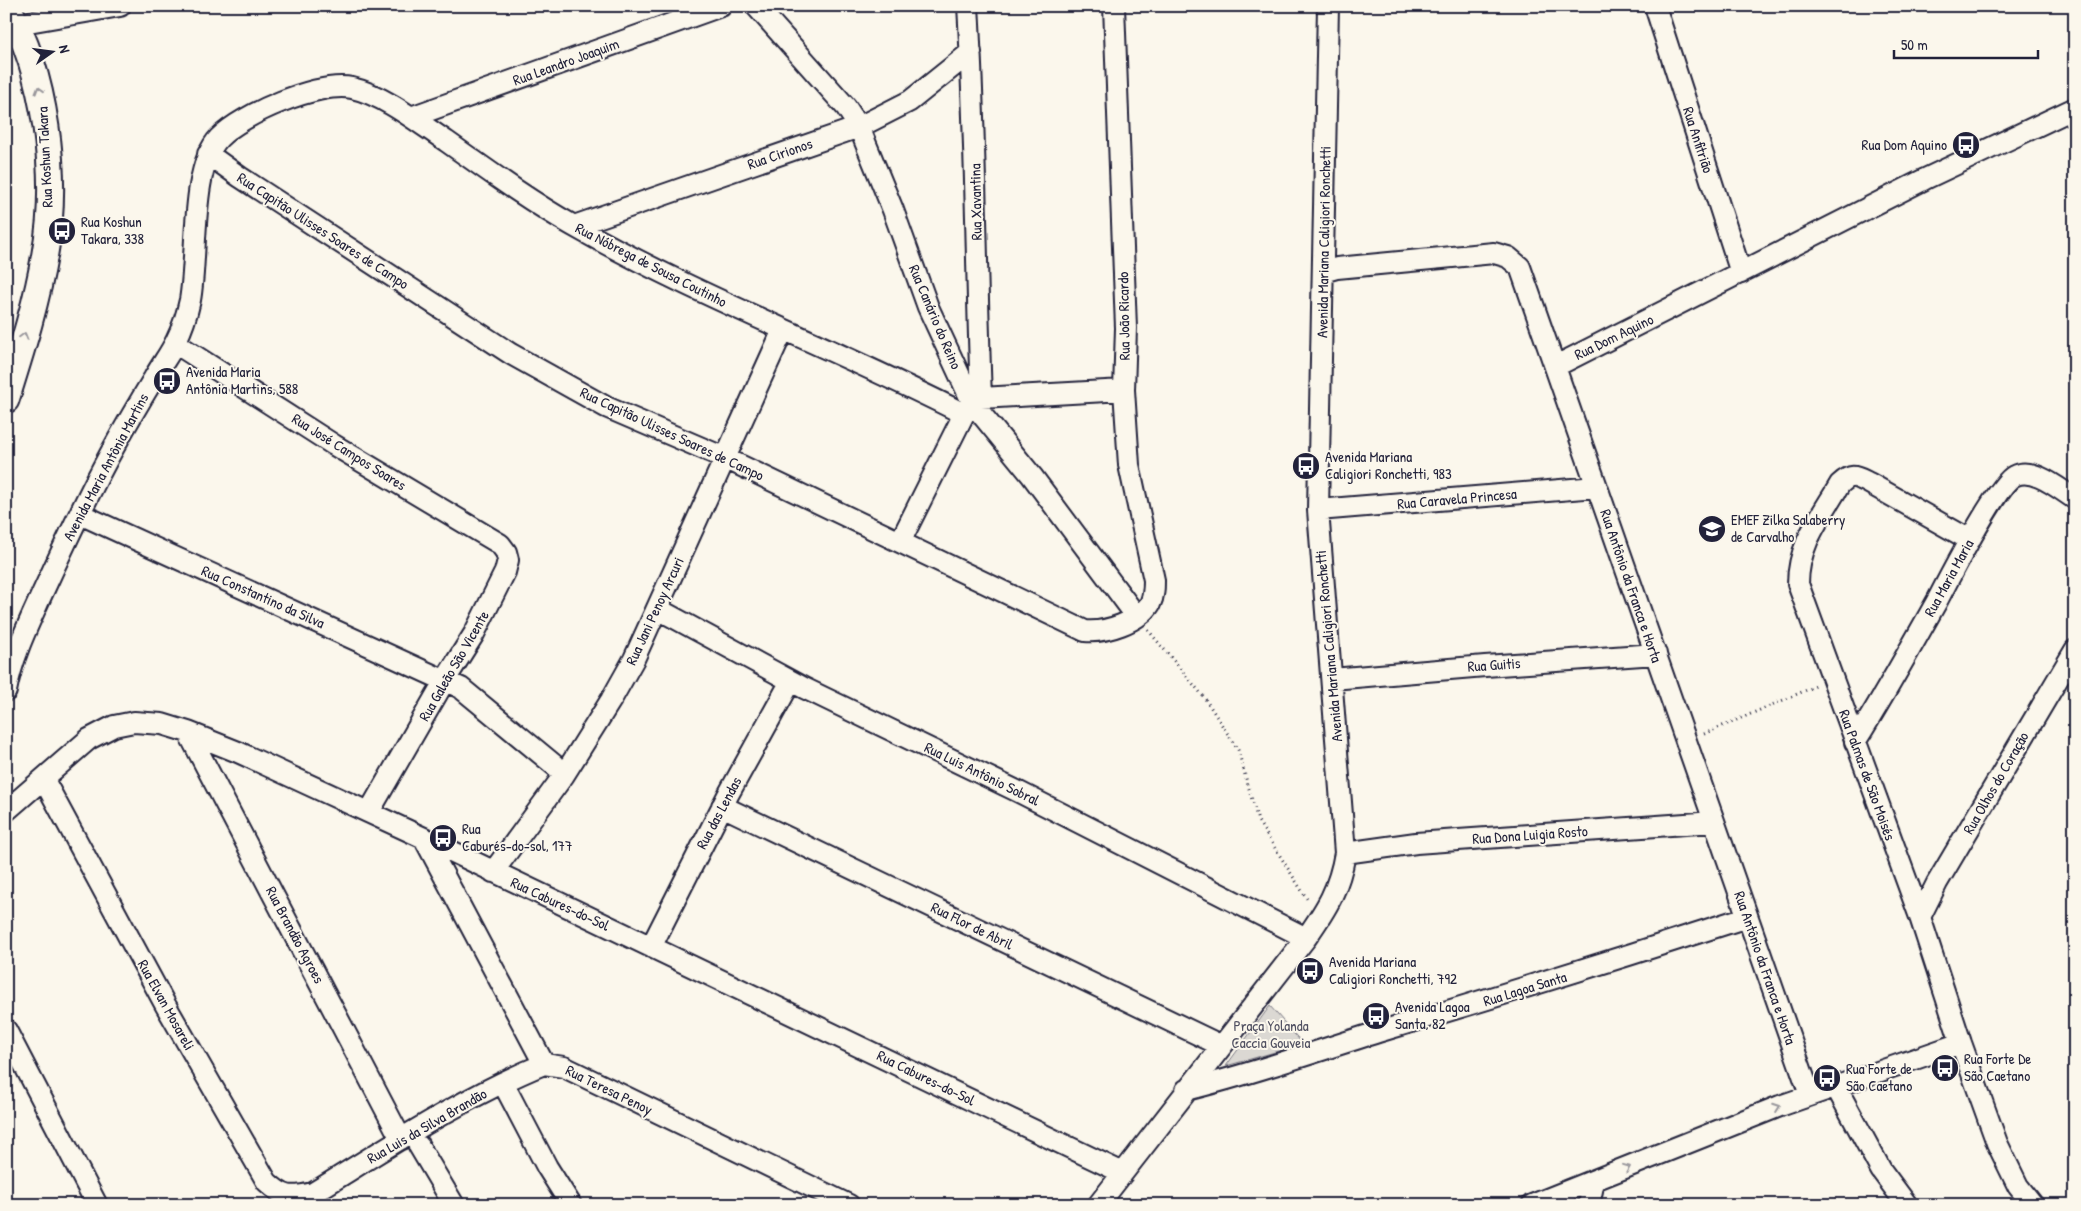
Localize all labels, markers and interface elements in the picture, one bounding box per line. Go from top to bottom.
north arrow [28,28,78,78]
scale bar [1894,28,2037,60]
street label: Rua Leandro Joaquim [510,33,622,90]
text: 50 m [1901,34,1928,55]
text: N [55,43,75,55]
one-way arrow [35,86,45,94]
street label: Rua Anfitrião [1678,104,1719,176]
street label: Rua Koshun Takara [31,106,58,208]
bus stop icon: Rua Dom Aquino [1951,130,1981,160]
street label: Rua Cirionos [745,133,815,174]
place label: Rua Dom Aquino [1862,134,1947,155]
street label: Avenida Mariana Caligiori Ronchetti [1311,146,1336,338]
street label: Rua Xavantina [964,163,987,241]
street label: Rua Capitão Ulisses Soares de Campo [233,167,413,294]
place label: Rua Koshun Takara, 338 [81,211,144,249]
bus stop icon: Rua Koshun Takara, 338 [47,216,77,246]
street label: Rua Nóbrega de Sousa Coutinho [572,217,731,312]
street label: Rua Canário do Reino [904,261,967,372]
street label: Rua João Ricardo [1112,272,1135,361]
street label: Rua Dom Aquino [1571,308,1657,365]
one-way arrow [19,332,29,341]
place label: Avenida Maria Antônia Martins, 588 [186,361,298,399]
bus stop icon: Avenida Maria Antônia Martins, 588 [152,366,182,396]
street label: Rua Capitão Ulisses Soares de Campo [577,382,768,485]
street label: Avenida Maria Antônia Martins [58,389,154,544]
street label: Rua José Campos Soares [288,408,411,495]
place label: Avenida Mariana Caligiori Ronchetti, 983 [1325,446,1452,484]
bus stop icon: Avenida Mariana Caligiori Ronchetti, 983 [1291,451,1321,481]
street label: Rua Caravela Princesa [1396,483,1518,514]
street label: Rua Antônio da Franca e Horta [1595,506,1668,665]
place label: EMEF Zilka Salaberry de Carvalho [1731,509,1845,547]
school or university icon: EMEF Zilka Salaberry de Carvalho [1697,514,1727,544]
street label: Rua Maria Maria [1919,535,1978,620]
street label: Avenida Mariana Caligiori Ronchetti [1310,549,1347,743]
street label: Rua Jani Penoy Arcuri [620,553,689,668]
street label: Rua Constantino da Silva [198,560,328,633]
street label: Rua Galeão São Vicente [413,607,494,725]
street label: Rua Guitis [1467,652,1521,677]
street label: Rua Palmas de São Moisés [1834,706,1901,843]
street label: Rua Olhos do Coração [1958,728,2033,838]
street label: Rua Luis Antônio Sobral [921,736,1043,811]
street label: Rua das Lendas [691,773,746,853]
place label: Rua Caburés-do-sol, 177 [462,818,572,856]
street label: Rua Dona Luigia Rosto [1472,820,1588,849]
bus stop icon: Rua Caburés-do-sol, 177 [428,823,458,853]
street label: Rua Cabures-do-Sol [507,871,613,936]
street label: Rua Brandão Agroes [261,883,330,987]
street label: Rua Antônio da Franca e Horta [1729,888,1802,1047]
street label: Rua Flor de Abril [928,897,1017,954]
place label: Avenida Mariana Caligiori Ronchetti, 792 [1329,951,1457,989]
street label: Rua Elvan Mosareli [133,956,200,1054]
bus stop icon: Avenida Mariana Caligiori Ronchetti, 792 [1295,956,1325,986]
street label: Rua Lagoa Santa [1481,966,1569,1011]
place label: Avenida Lagoa Santa, 82 [1395,996,1470,1034]
bus stop icon: Avenida Lagoa Santa, 82 [1361,1001,1391,1031]
park label: Praça Yolanda Caccia Gouveia [1232,1015,1311,1053]
street label: Rua Cabures-do-Sol [874,1045,979,1110]
place label: Rua Forte De São Caetano [1964,1048,2031,1086]
bus stop icon: Rua Forte De São Caetano [1930,1053,1960,1083]
place label: Rua Forte de São Caetano [1846,1058,1912,1096]
street label: Rua Teresa Penoy [562,1059,656,1120]
bus stop icon: Rua Forte de São Caetano [1812,1063,1842,1093]
street label: Rua Luis da Silva Brandão [363,1083,490,1168]
one-way arrow [1772,1103,1781,1113]
one-way arrow [1622,1164,1630,1174]

